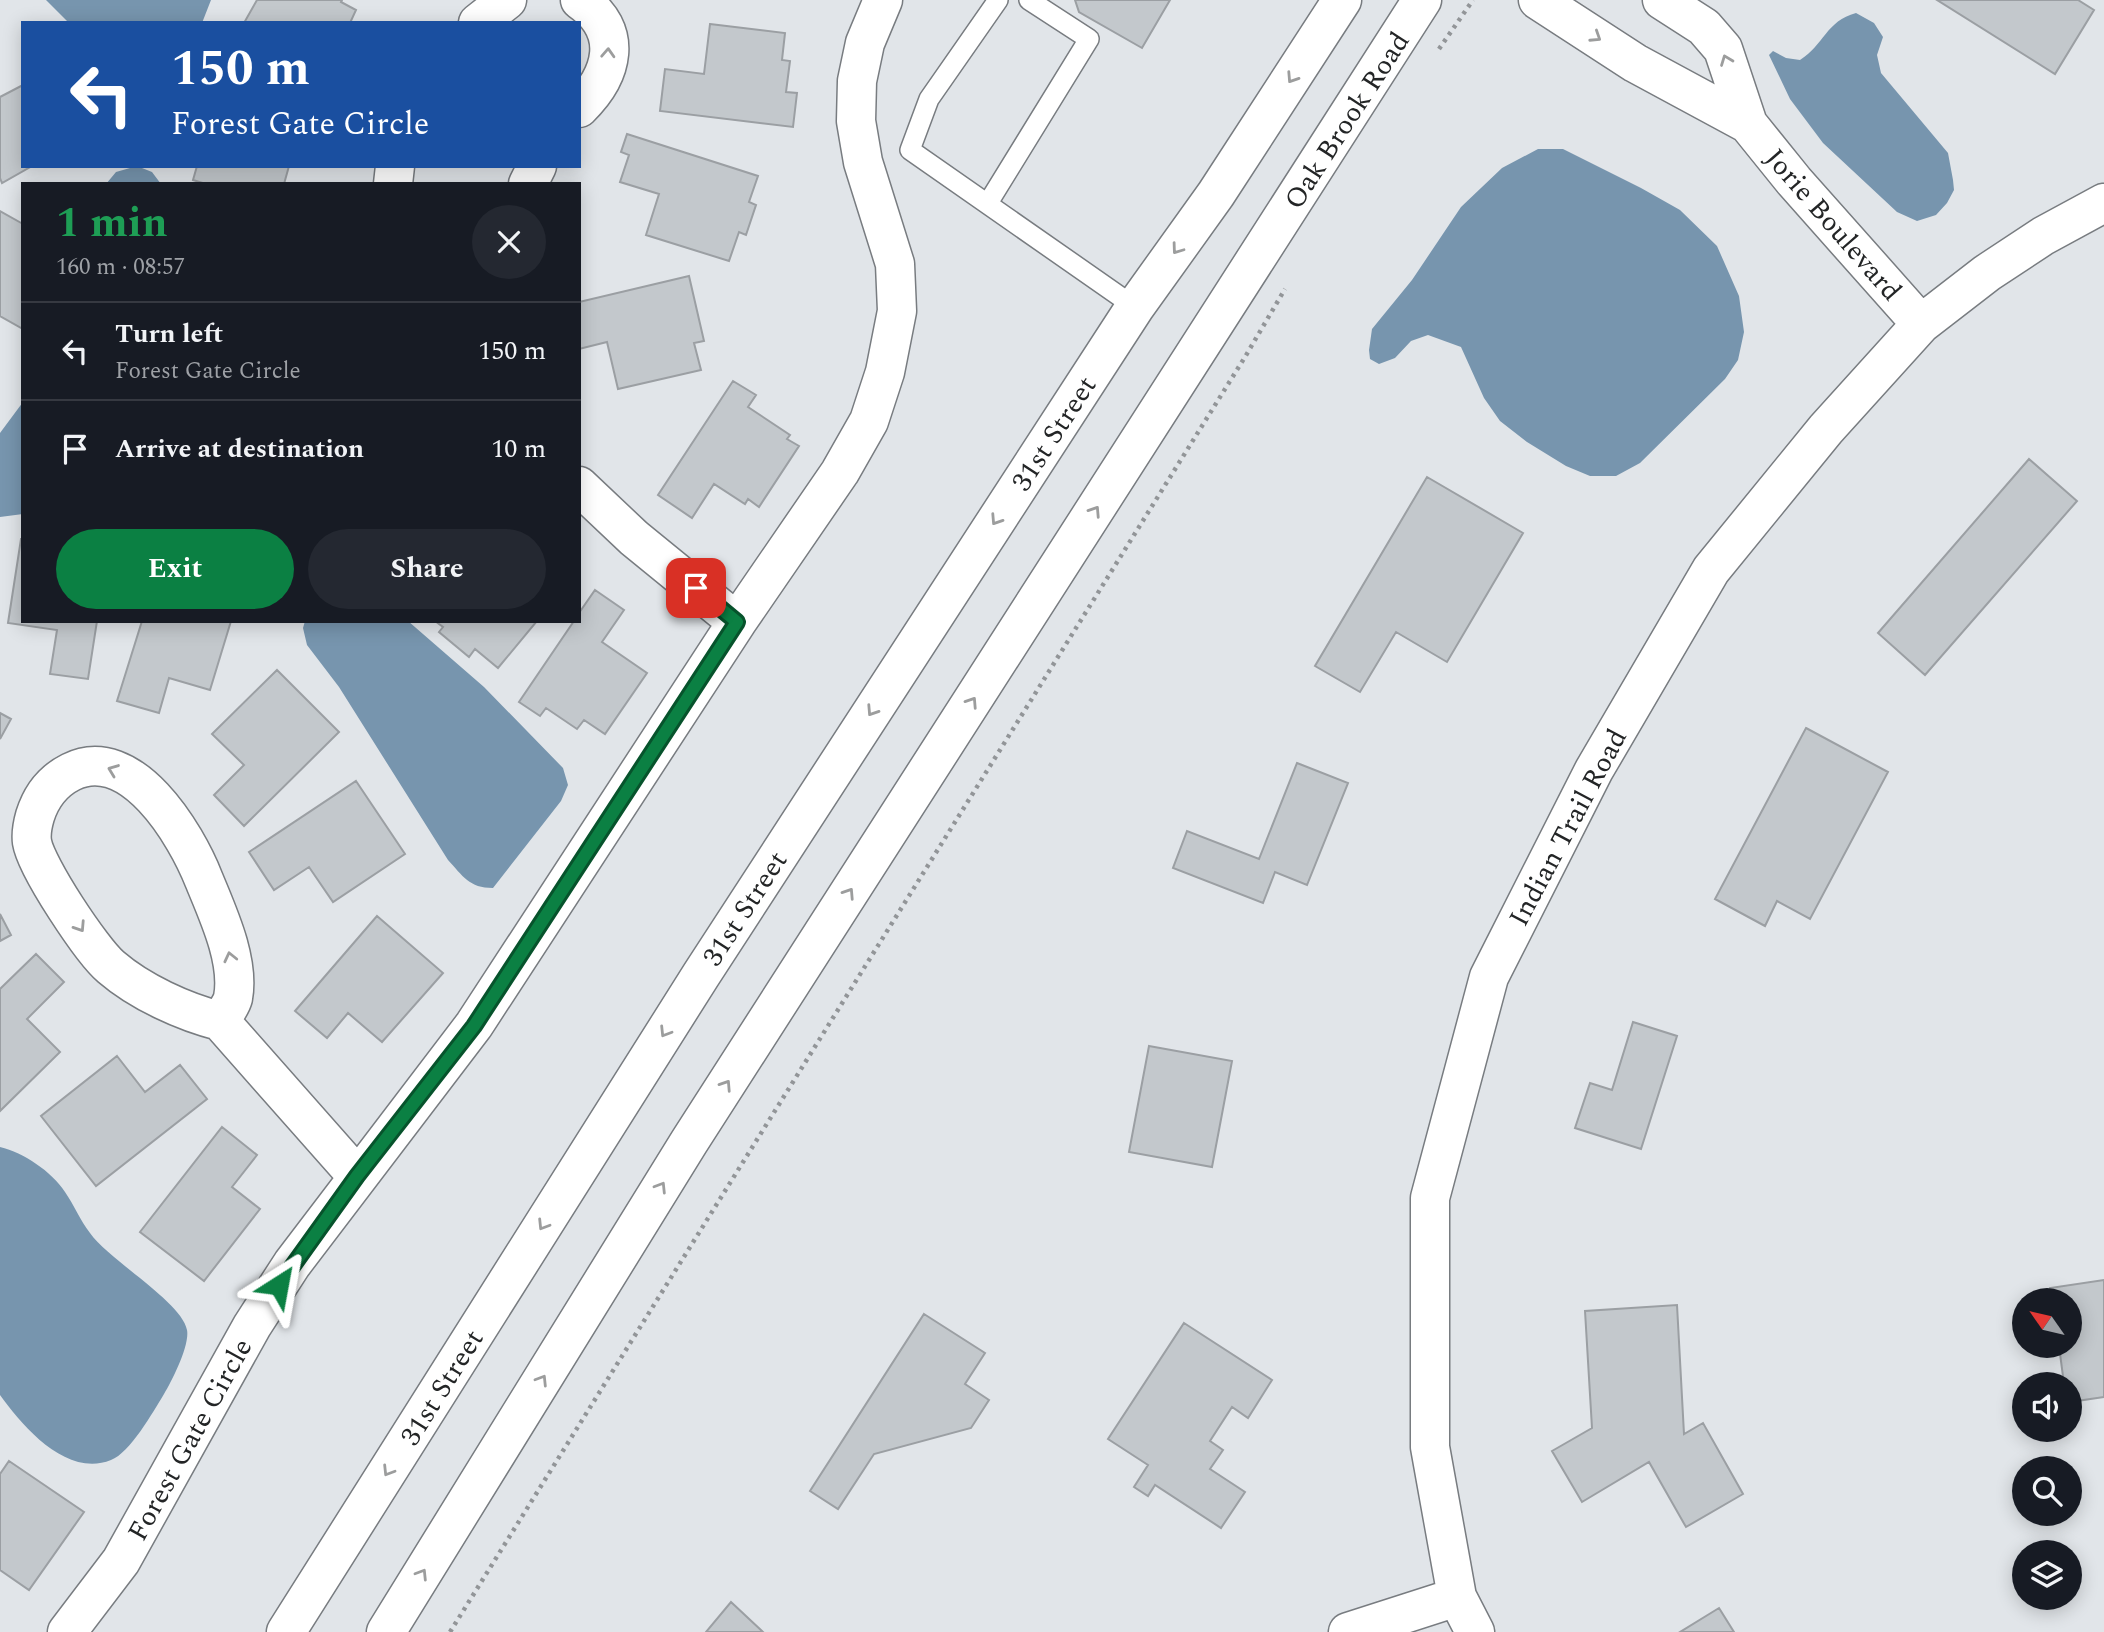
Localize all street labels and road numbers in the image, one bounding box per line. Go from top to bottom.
street label: Oak Brook Road [1274,23,1421,218]
street label: Jorie Boulevard [1754,139,1912,311]
street label: 31st Street [1001,367,1108,500]
street label: Indian Trail Road [1498,721,1639,934]
street label: 31st Street [692,842,799,975]
street label: 31st Street [390,1321,495,1454]
street label: Forest Gate Circle [117,1330,264,1549]

